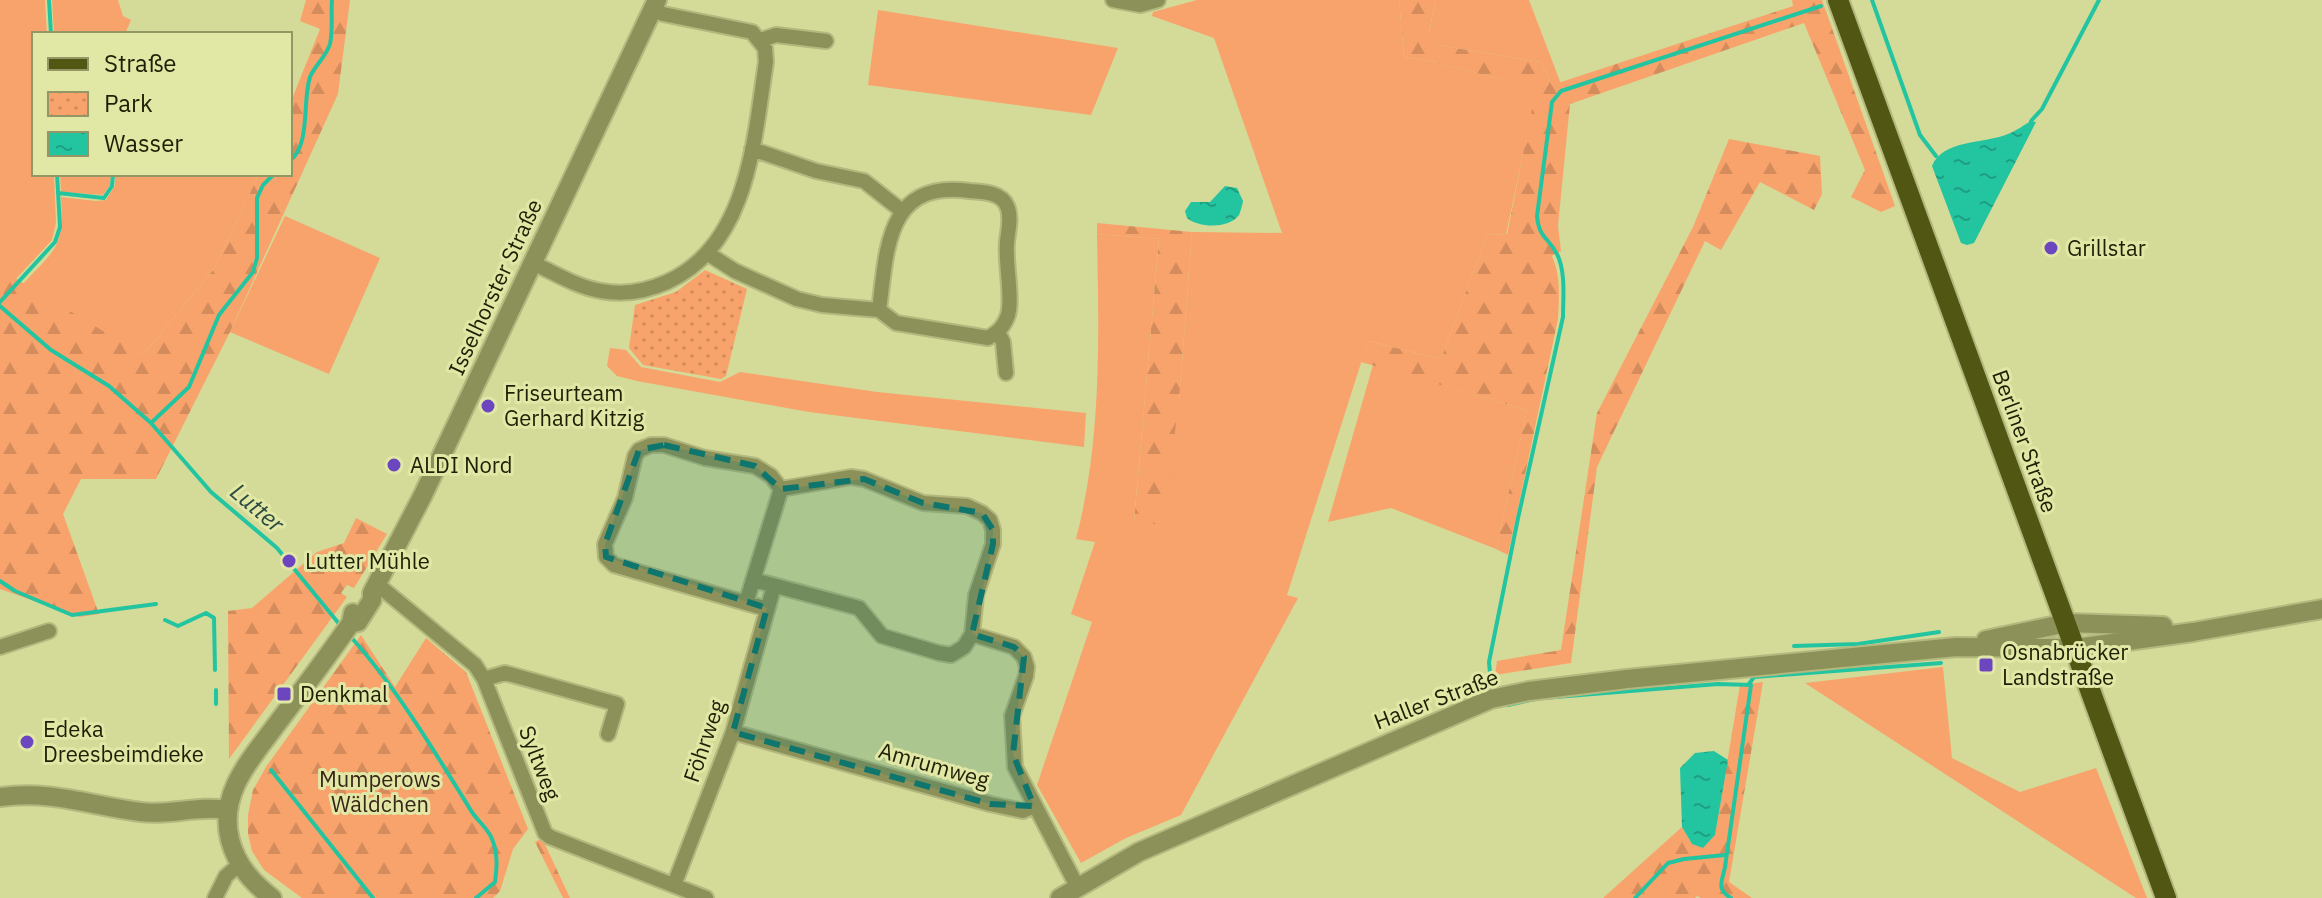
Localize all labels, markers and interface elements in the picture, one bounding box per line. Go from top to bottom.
legend [32,32,292,176]
text: Straße [104,47,176,79]
text: Park [104,87,153,119]
text: Wasser [104,127,183,159]
street label: Isselhorster Straße [441,194,548,379]
place label: Grillstar [2067,233,2146,262]
marker: Grillstar [2042,239,2060,257]
street label: Berliner Straße [1986,365,2065,516]
place label: Friseurteam Gerhard Kitzig [504,378,644,432]
marker: Friseurteam Gerhard Kitzig [479,397,497,415]
place label: ALDI Nord [410,450,512,479]
marker: ALDI Nord [385,456,403,474]
water label: Lutter [224,475,292,540]
place label: Lutter Mühle [305,546,430,575]
marker: Lutter Mühle [280,552,298,570]
place label: Osnabrücker Landstraße [2002,637,2128,691]
marker: Osnabrücker Landstraße [1977,656,1995,674]
street label: Haller Straße [1370,662,1502,736]
place label: Denkmal [300,679,388,708]
marker: Denkmal [275,685,293,703]
street label: Föhrweg [676,695,731,786]
place label: Edeka Dreesbeimdieke [43,714,204,768]
street label: Syltweg [513,721,568,805]
marker: Edeka Dreesbeimdieke [18,733,36,751]
street label: Amrumweg [876,735,993,794]
park label: Mumperows Wäldchen [319,764,441,818]

